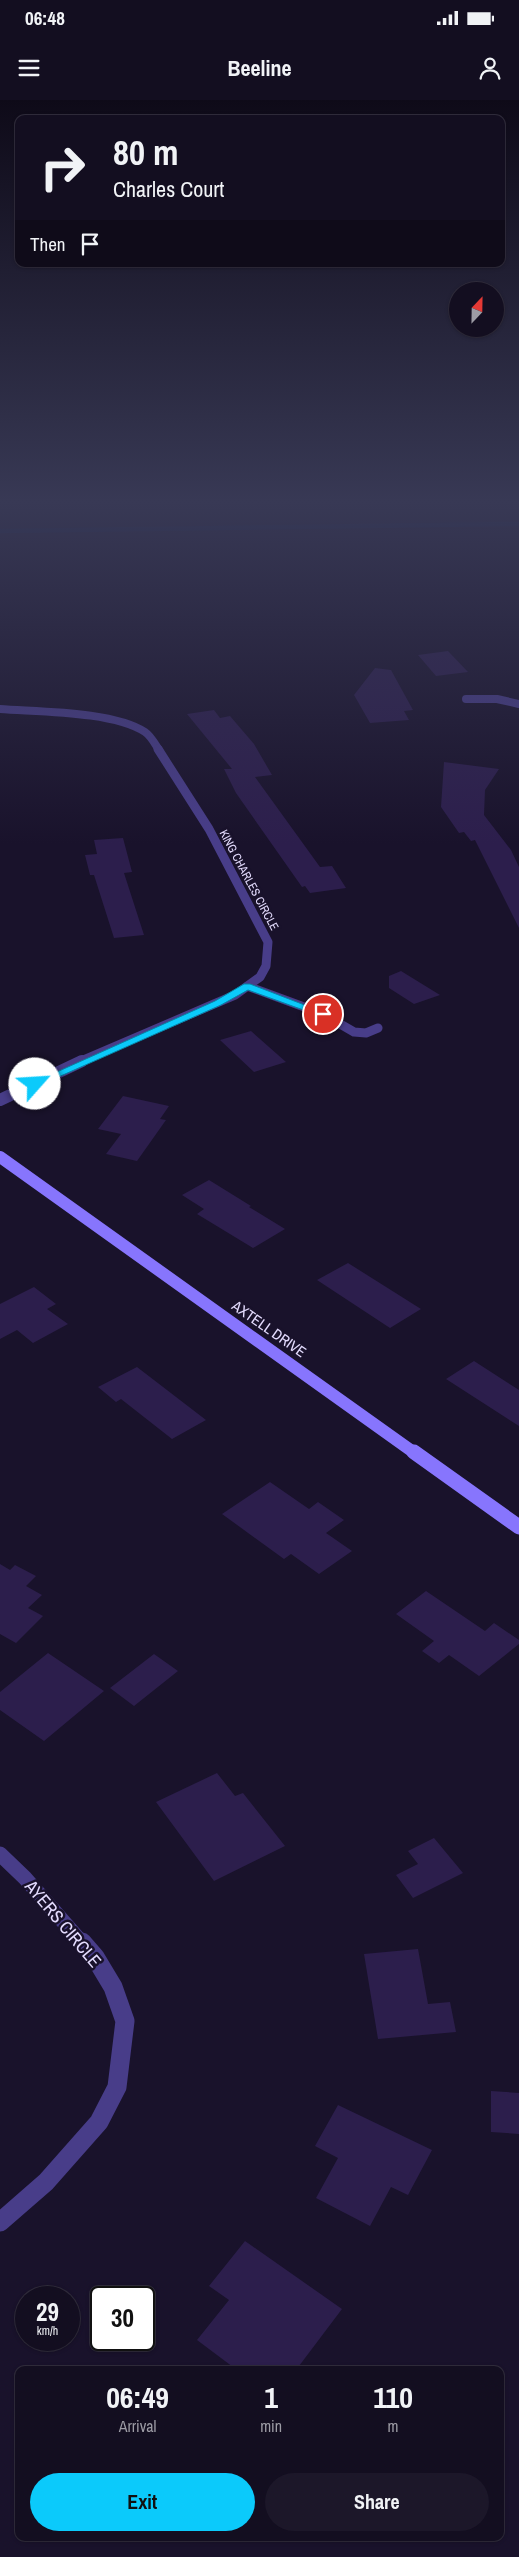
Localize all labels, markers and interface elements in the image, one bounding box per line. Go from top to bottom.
text: 06:48 [25,5,65,31]
text: Beeline [227,53,292,83]
icon: menu [15,54,43,82]
icon: person [476,54,504,82]
text: 80 m [113,129,178,176]
icon: right [30,135,95,200]
text: Charles Court [113,174,224,204]
icon: arrive [76,230,104,258]
text: Then [30,231,66,257]
north arrow [449,282,504,338]
map controls [449,282,504,337]
street label: KING CHARLES CIRCLE [216,827,282,933]
pin [302,993,344,1035]
icon: arrive [309,1000,337,1028]
position arrow [8,1057,60,1109]
street label: AXTELL DRIVE [227,1295,311,1362]
street label: AYERS CIRCLE [19,1874,107,1973]
speed limit sign: 30 [90,2286,155,2351]
text: 29 [36,2295,59,2329]
text: km/h [37,2323,58,2339]
text: 06:49 [106,2377,169,2417]
text: 1 [264,2377,278,2417]
text: 110 [373,2377,413,2417]
text: Arrival [119,2415,157,2437]
text: min [260,2415,282,2437]
text: m [388,2415,398,2437]
button: Exit [30,2473,255,2531]
button: Share [265,2473,489,2531]

